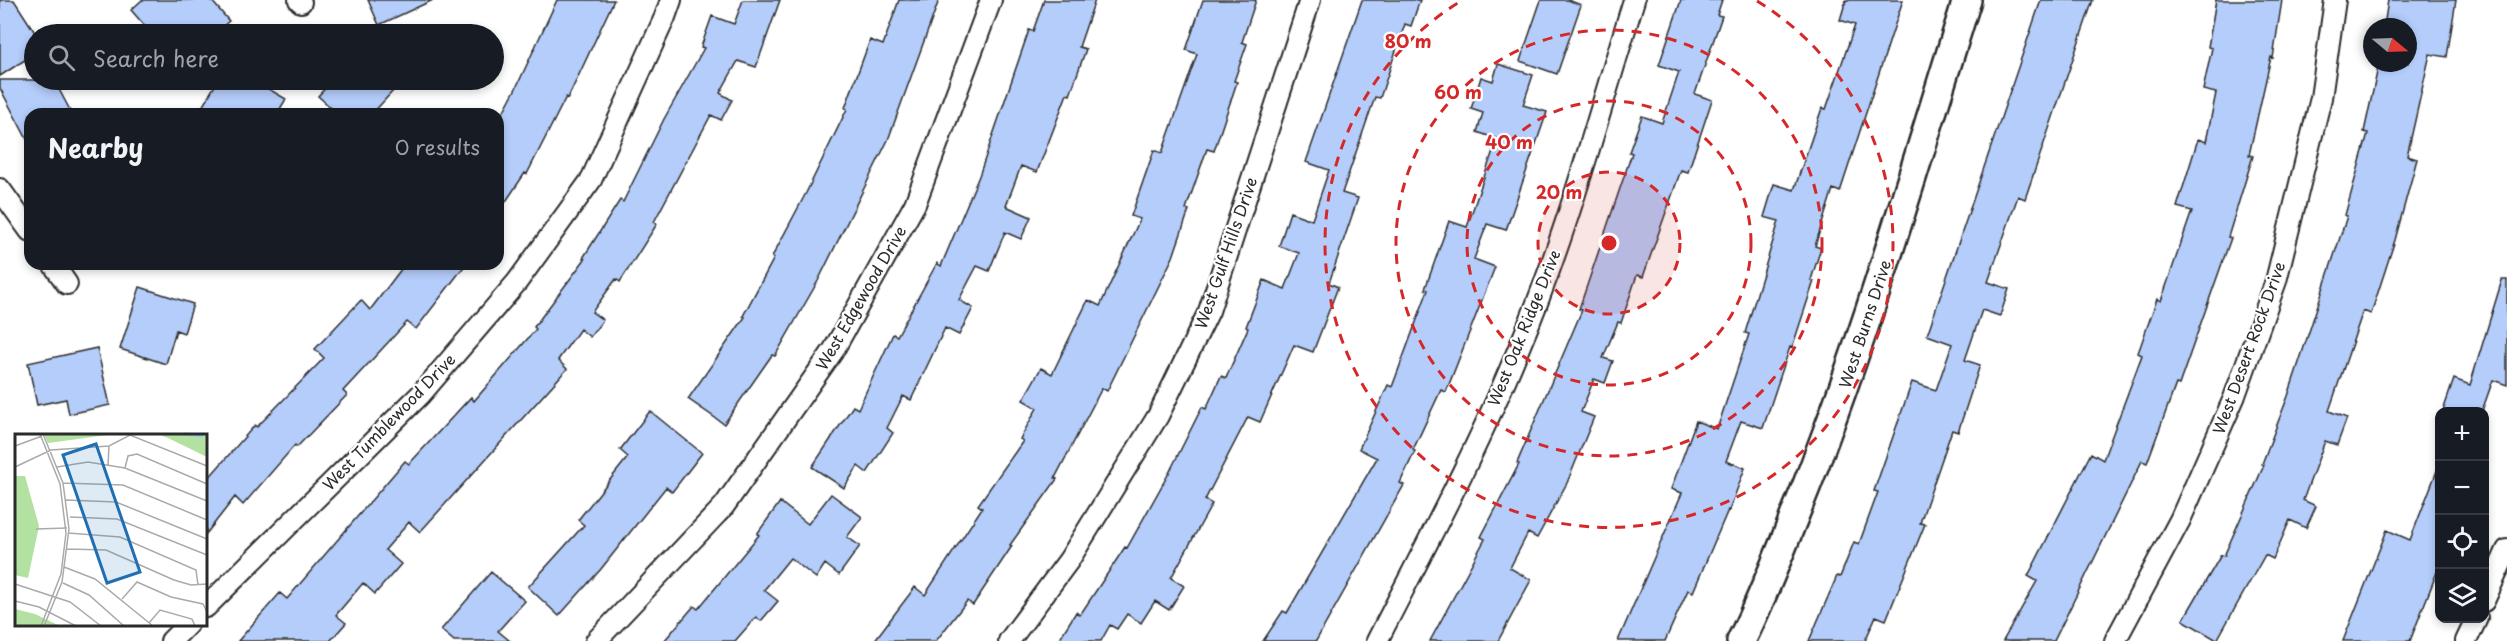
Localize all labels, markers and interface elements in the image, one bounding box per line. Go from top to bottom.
north arrow [2363,18,2417,72]
search box [24,24,504,90]
text: 80 m [1384,27,1432,54]
icon: search [45,41,78,74]
text: Search here [93,41,219,74]
text: 60 m [1434,78,1482,105]
text: Nearby [48,128,143,167]
text: 40 m [1485,128,1533,155]
text: 0 results [395,132,480,162]
street label: West Gulf Hills Drive [1188,173,1262,332]
text: 20 m [1536,178,1582,205]
street label: West Edgewood Drive [809,221,911,374]
centre of rings [1599,233,1619,253]
street label: West Oak Ridge Drive [1481,246,1565,409]
street label: West Burns Drive [1832,256,1896,391]
street label: West Desert Rock Drive [2206,258,2290,437]
street label: West Tumblewood Drive [316,347,460,495]
map controls [2435,407,2489,623]
button: + [2435,407,2489,461]
inset map [15,434,207,626]
button: − [2435,461,2489,515]
button: locate [2435,515,2489,569]
button: layers [2435,569,2489,623]

